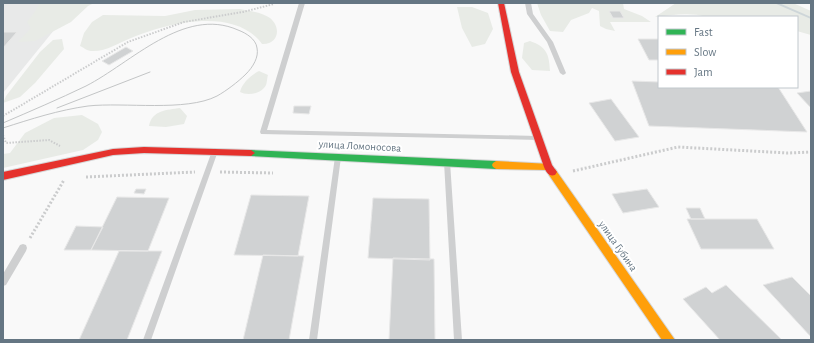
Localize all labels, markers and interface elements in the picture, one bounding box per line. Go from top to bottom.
legend [658,16,798,88]
text: Fast [694,26,713,38]
text: Slow [694,46,716,58]
text: Jam [694,66,713,78]
street label: улица Ломоносова [318,138,401,154]
street label: улица Губина [596,218,639,273]

